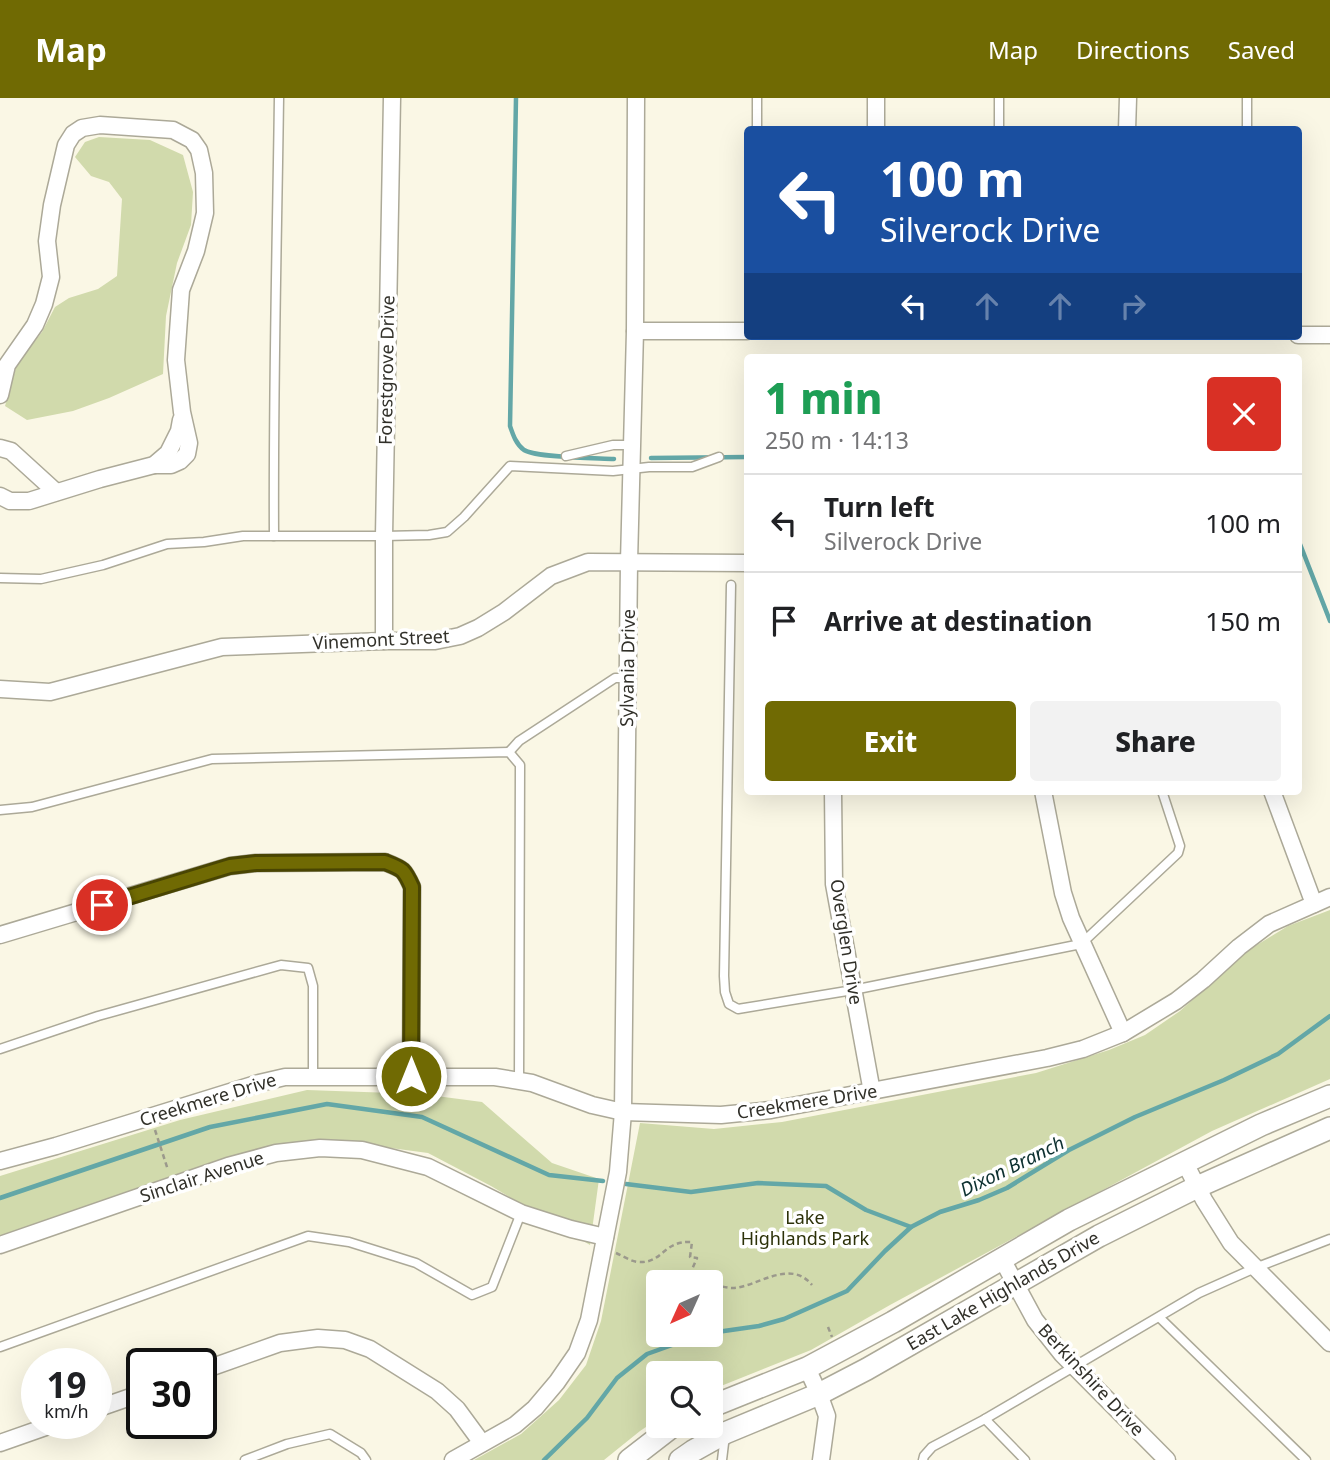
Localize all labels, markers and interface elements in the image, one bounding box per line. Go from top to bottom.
text: Map [35,27,107,72]
text: Map [988,33,1038,66]
text: Directions [1076,33,1190,66]
text: Saved [1228,33,1295,66]
text: 100 m [880,145,1025,211]
icon: left [765,154,856,245]
text: Silverock Drive [880,208,1100,251]
icon: left [895,287,933,325]
icon: ahead [968,287,1006,325]
icon: ahead [1041,287,1079,325]
icon: right [1114,287,1152,325]
street label: Forestgrove Drive [373,295,399,445]
text: 1 min [765,369,882,426]
button: close [1207,377,1281,451]
text: 250 m · 14:13 [765,424,909,456]
text: Turn left [824,489,935,525]
icon: left [765,504,803,542]
text: 100 m [1205,505,1281,541]
text: Silverock Drive [824,525,982,557]
icon: arrive [765,602,803,640]
text: Arrive at destination [824,603,1093,639]
text: 150 m [1205,603,1281,639]
street label: Sylvania Drive [614,609,640,727]
street label: Vinemont Street [312,623,450,655]
button: Exit [765,701,1016,781]
button: Share [1030,701,1281,781]
pin [72,875,132,935]
street label: Overglen Drive [825,877,869,1006]
icon: arrive [83,886,121,924]
position arrow [374,1039,448,1113]
street label: Creekmere Drive [136,1067,279,1131]
street label: Creekmere Drive [735,1078,879,1124]
water label: Dixon Branch [956,1130,1068,1202]
street label: Sinclair Avenue [137,1145,267,1207]
park label: Lake Highlands Park [741,1205,870,1250]
street label: East Lake Highlands Drive [902,1225,1103,1355]
north arrow [646,1270,723,1348]
map controls [646,1270,723,1438]
street label: Berkinshire Drive [1033,1318,1150,1441]
speed limit sign: 30 [126,1348,217,1439]
text: 19 [46,1361,87,1408]
button: search [646,1361,723,1438]
text: km/h [44,1399,89,1423]

